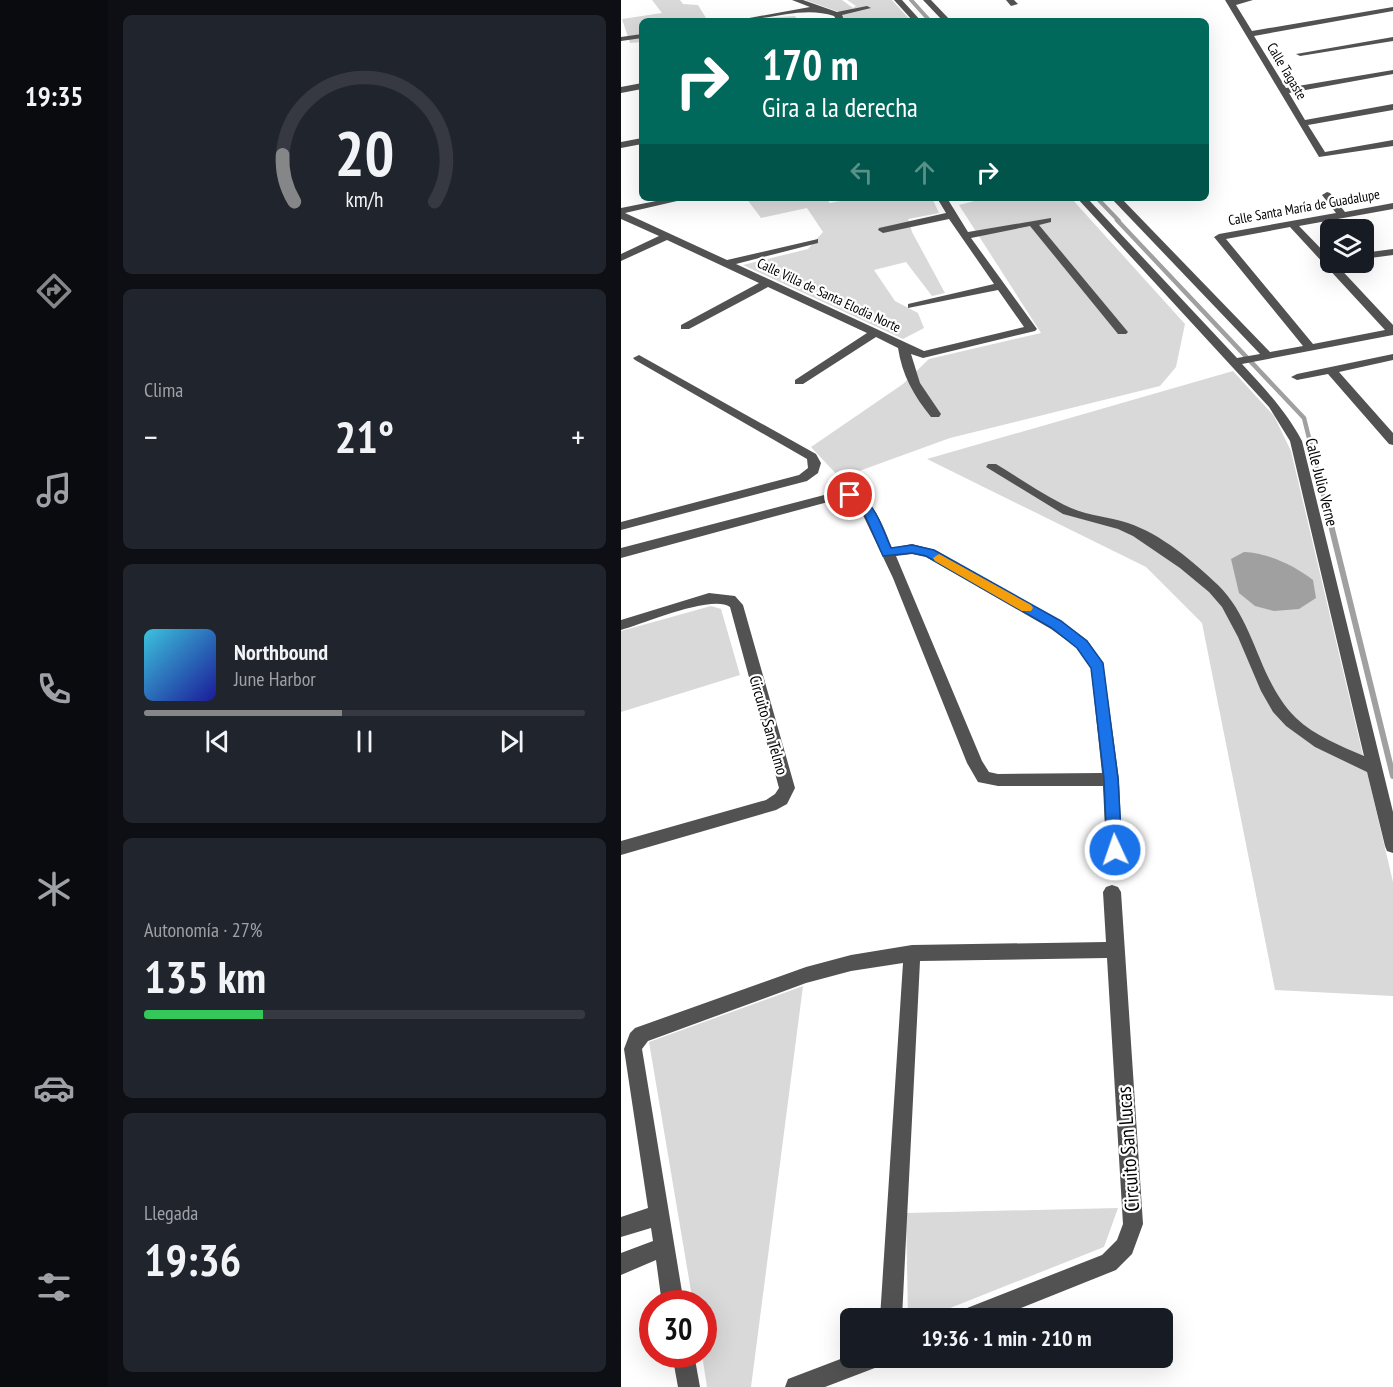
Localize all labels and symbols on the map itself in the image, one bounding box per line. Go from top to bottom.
street label: Calle Tagaste [1263,39,1311,103]
street label: Calle Santa María de Guadalupe [1227,185,1381,229]
street label: Calle Villa de Santa Elodia Norte [754,254,904,336]
street label: Calle Julio Verne [1301,436,1343,528]
pin [824,469,875,520]
street label: Circuito San Telmo [745,673,793,777]
position arrow [1083,818,1147,882]
street label: Circuito San Lucas [1111,1085,1145,1213]
speed limit sign: 30 [639,1290,717,1368]

